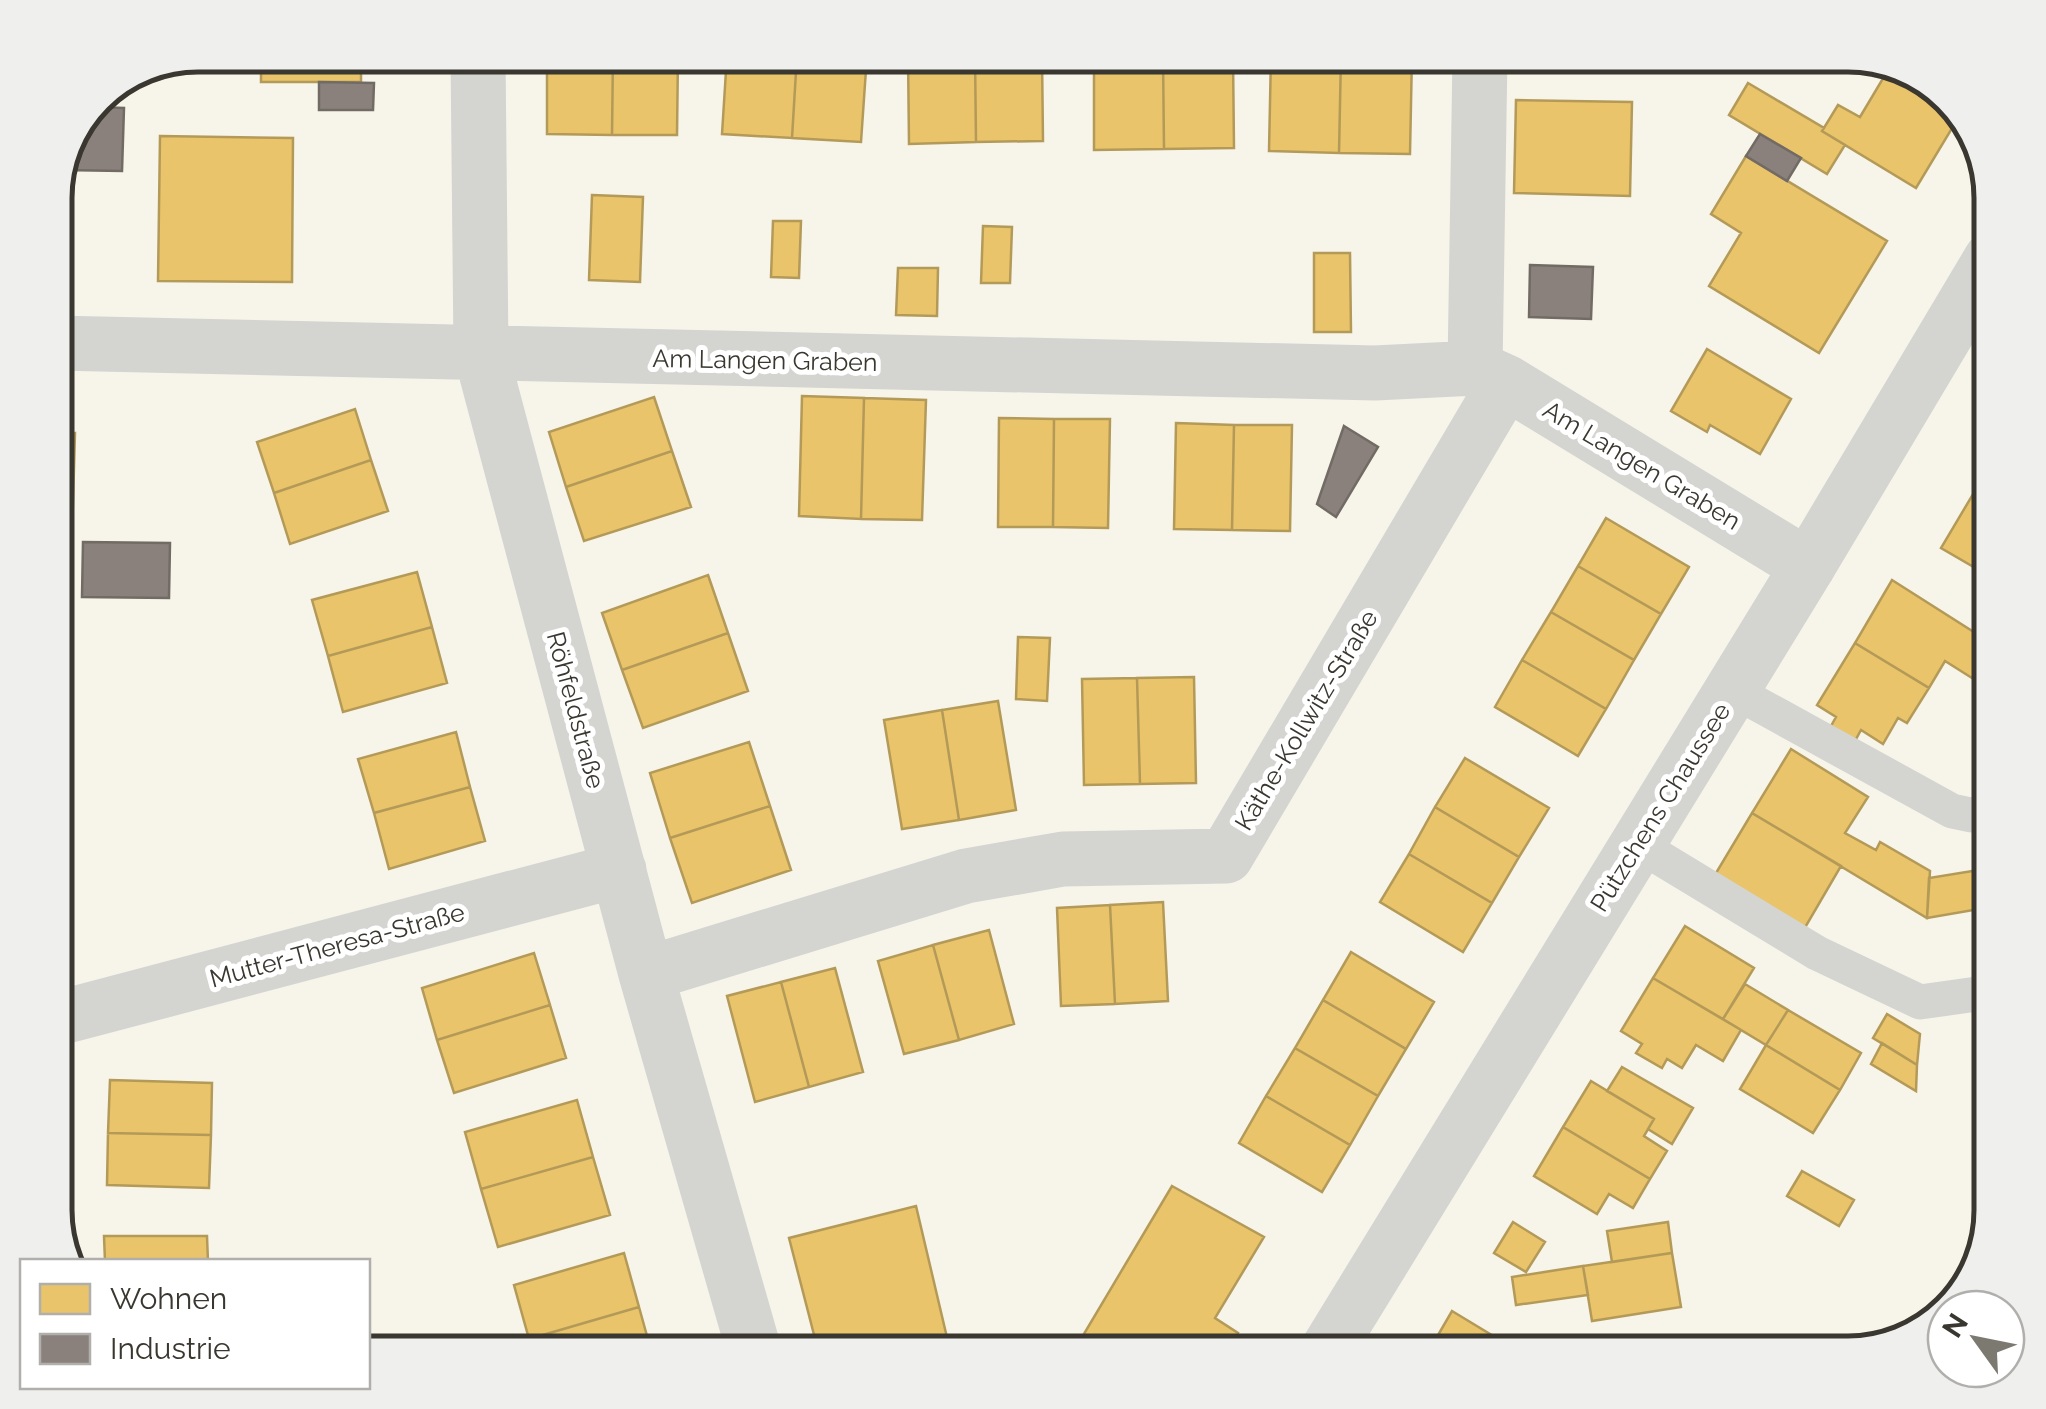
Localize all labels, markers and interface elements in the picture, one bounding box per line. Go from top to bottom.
street label: Am Langen Graben [652,343,878,377]
street label: Am Langen Graben [1538,394,1746,536]
street label: Käthe-Kollwitz-Straße [1228,604,1384,836]
street label: Röhfeldstraße [541,628,611,792]
street label: Pützchens Chaussee [1584,697,1736,917]
street label: Mutter-Theresa-Straße [206,897,468,993]
legend [20,1259,370,1389]
text: Wohnen [110,1281,227,1316]
north arrow [1926,1289,2026,1389]
text: N [1936,1308,1975,1344]
text: Industrie [110,1331,231,1366]

